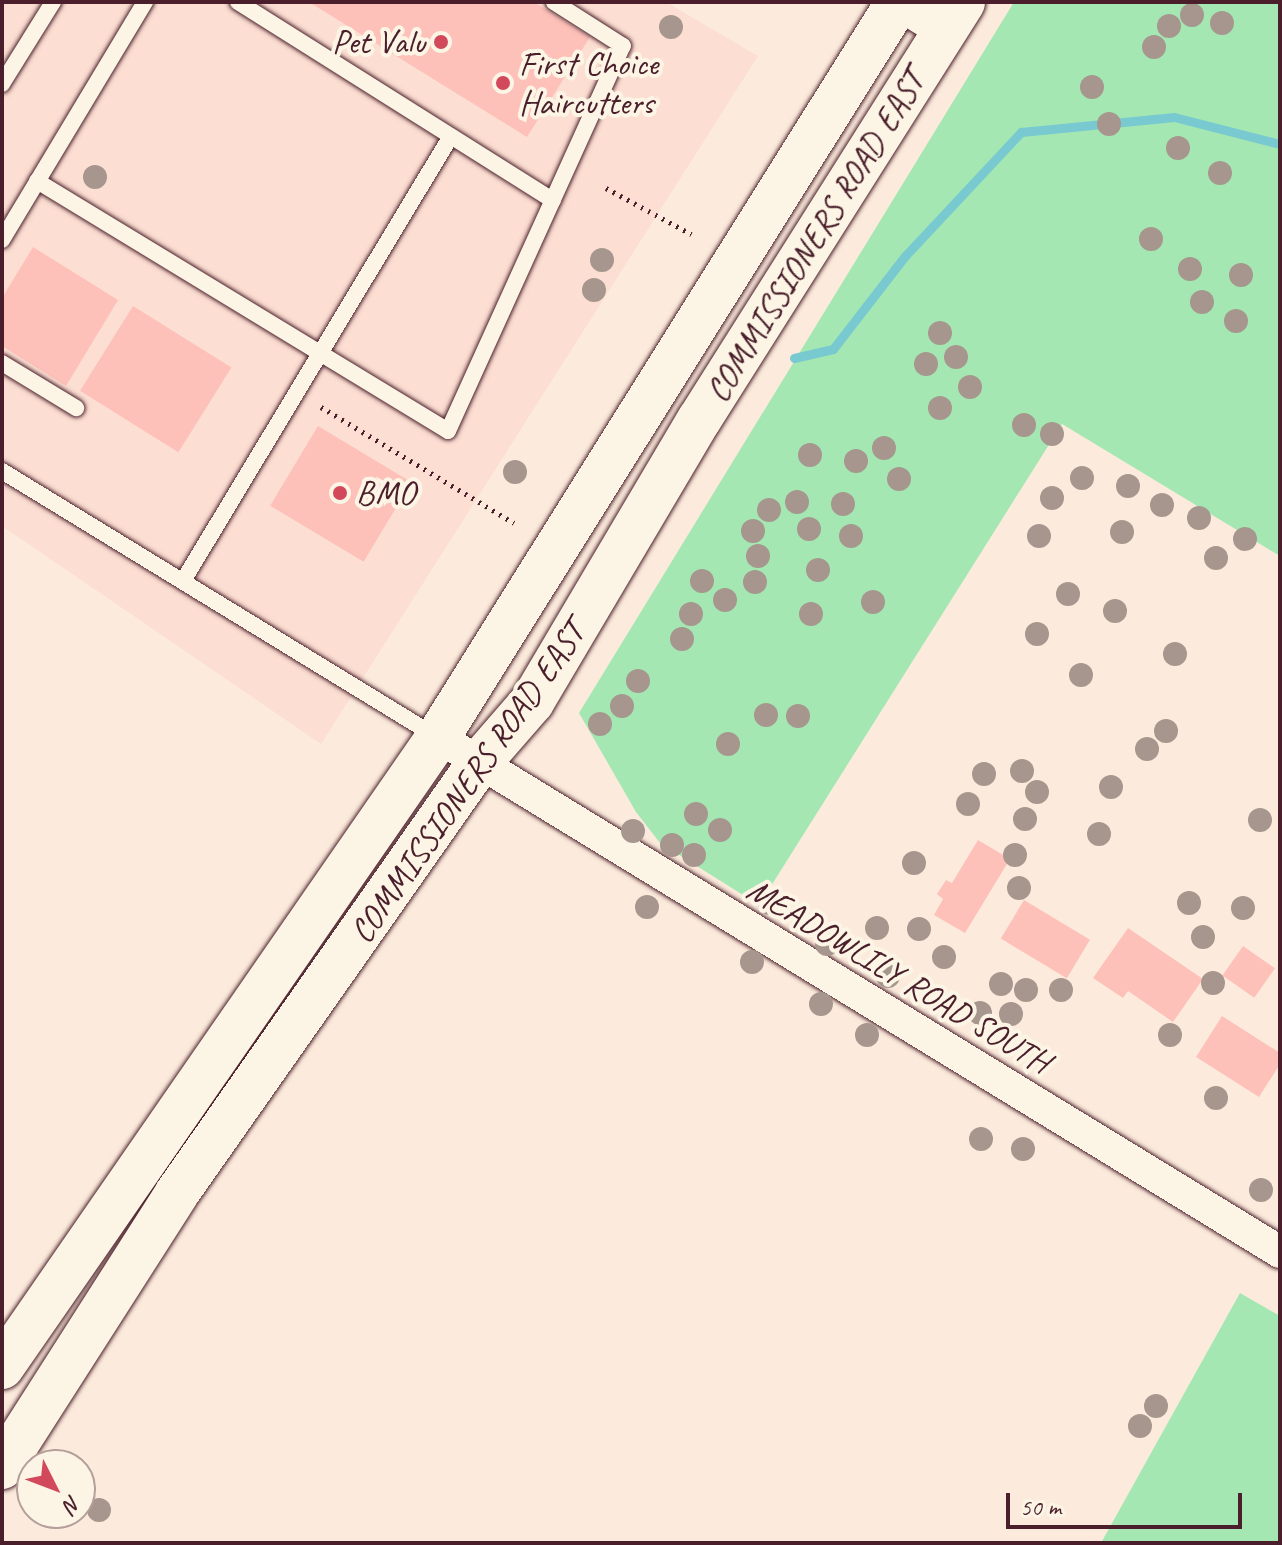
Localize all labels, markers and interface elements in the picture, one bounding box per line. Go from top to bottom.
place label: Pet Valu [331,22,425,62]
marker: Pet Valu [432,33,450,51]
place label: First Choice Haircutters [519,43,658,122]
street label: COMMISSIONERS ROAD EAST [696,62,934,410]
marker: First Choice Haircutters [494,74,512,92]
place label: BMO [356,473,415,513]
marker: BMO [331,484,349,502]
street label: COMMISSIONERS ROAD EAST [340,613,594,951]
street label: MEADOWLILY ROAD SOUTH [739,868,1059,1082]
north arrow [16,1449,96,1529]
scale bar [1010,1477,1246,1527]
text: N [57,1489,87,1518]
text: 50 m [1020,1492,1061,1522]

